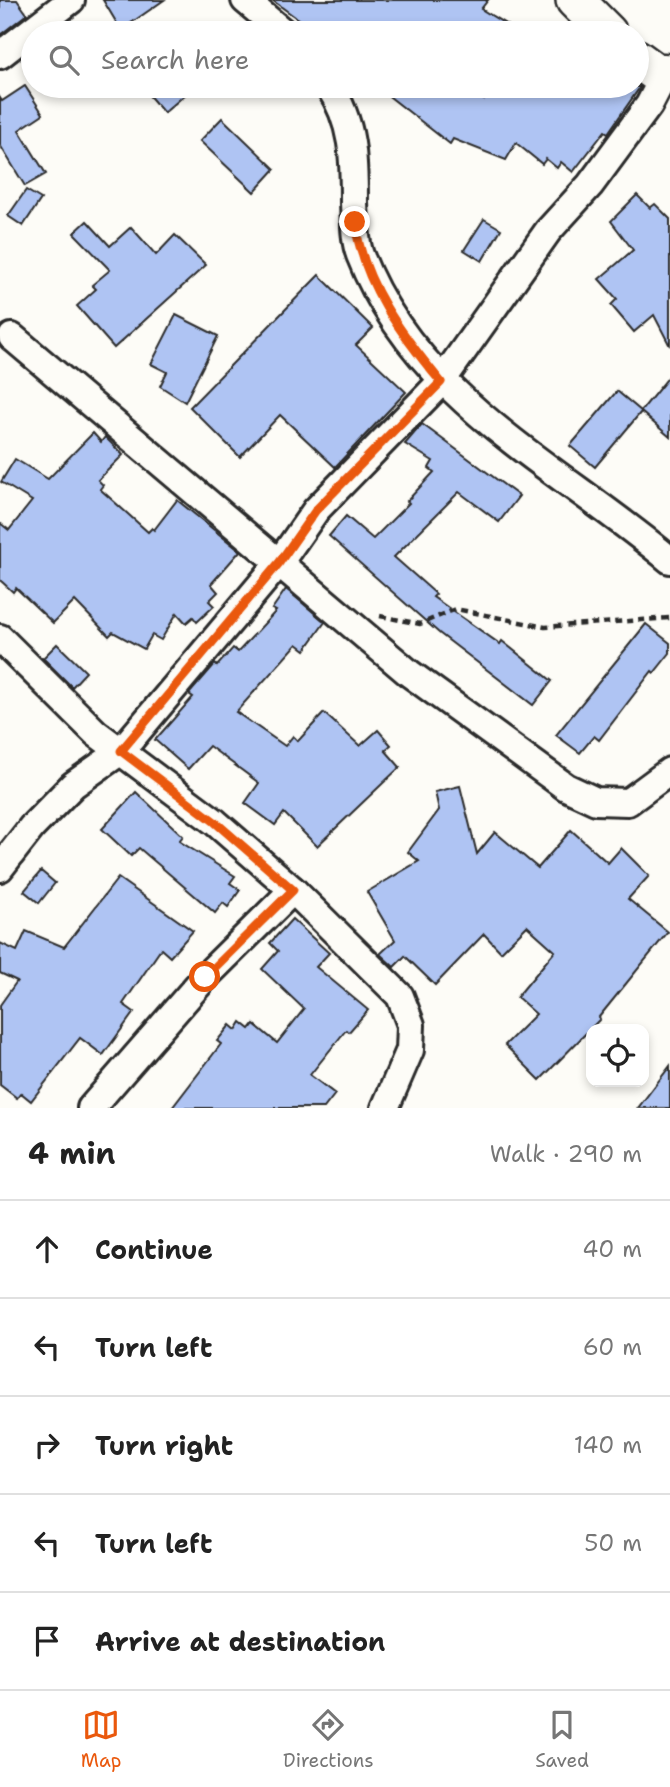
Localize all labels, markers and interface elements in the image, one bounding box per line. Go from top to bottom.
search box [21,21,649,98]
icon: search [45,41,83,79]
text: Search here [101,42,250,77]
route end [339,206,370,237]
route start [189,961,220,992]
map controls [586,1024,649,1087]
button: locate [586,1024,649,1087]
text: 4 min [28,1133,115,1174]
text: Walk · 290 m [490,1139,642,1169]
icon: ahead [28,1230,66,1268]
text: Continue [95,1232,213,1267]
text: 40 m [582,1234,642,1264]
icon: left [28,1328,66,1366]
text: Turn left [95,1330,212,1365]
text: 60 m [583,1332,642,1362]
icon: right [28,1426,66,1464]
text: Turn right [95,1428,233,1463]
text: 140 m [574,1430,642,1460]
icon: left [28,1524,66,1562]
text: Turn left [95,1526,212,1561]
text: 50 m [584,1528,642,1558]
icon: arrive [28,1622,66,1660]
text: Arrive at destination [95,1624,385,1659]
tab: Map [81,1706,121,1773]
tab: Directions [283,1706,374,1773]
tab: Saved [535,1706,589,1773]

